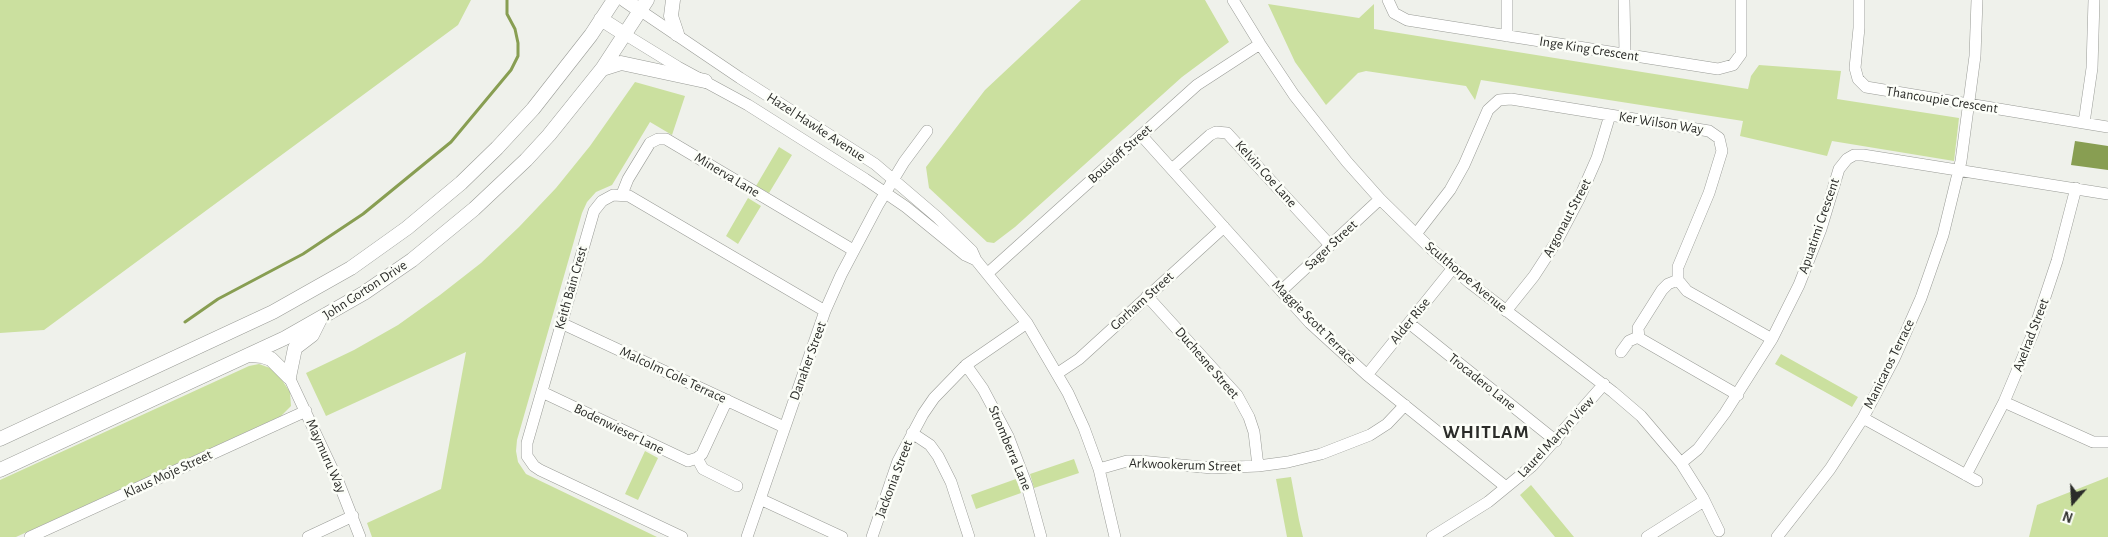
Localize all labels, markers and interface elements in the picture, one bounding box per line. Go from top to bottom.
street label: Inge King Crescent [1538,33,1640,65]
street label: Thancoupie Crescent [1885,83,1999,117]
street label: Hazel Hawke Avenue [763,89,869,165]
street label: Ker Wilson Way [1617,108,1705,138]
street label: Bousloff Street [1085,121,1155,187]
street label: Kelvin Coe Lane [1231,137,1301,211]
street label: Minerva Lane [691,149,763,201]
street label: Argonaut Street [1539,176,1595,260]
street label: Apuatimi Crescent [1795,176,1843,276]
street label: Sager Street [1301,216,1361,274]
street label: Sculthorpe Avenue [1422,238,1510,316]
street label: Keith Bain Crest [551,244,591,332]
street label: John Gorton Drive [320,257,410,323]
street label: Gorham Street [1107,268,1177,334]
street label: Maggie Scott Terrace [1268,276,1360,368]
street label: Alder Rise [1386,294,1434,348]
street label: Axelrad Street [2009,296,2053,374]
street label: Manicaros Terrace [1860,316,1918,412]
street label: Danaher Street [786,319,830,403]
street label: Duchesne Street [1171,324,1243,402]
street label: Malcolm Cole Terrace [617,343,729,407]
street label: Trocadero Lane [1445,350,1519,414]
street label: Laurel Martyn View [1514,393,1598,481]
street label: Bodenwieser Lane [571,400,667,458]
street label: Stromberra Lane [985,403,1035,493]
street label: Maymuru Way [302,416,350,496]
district label: WHITLAM [1442,421,1530,443]
street label: Jackonia Street [872,438,916,520]
street label: Klaus Moje Street [121,446,215,502]
street label: Arkwookerum Street [1129,455,1241,475]
north arrow [2048,477,2098,527]
text: N [2061,508,2075,524]

